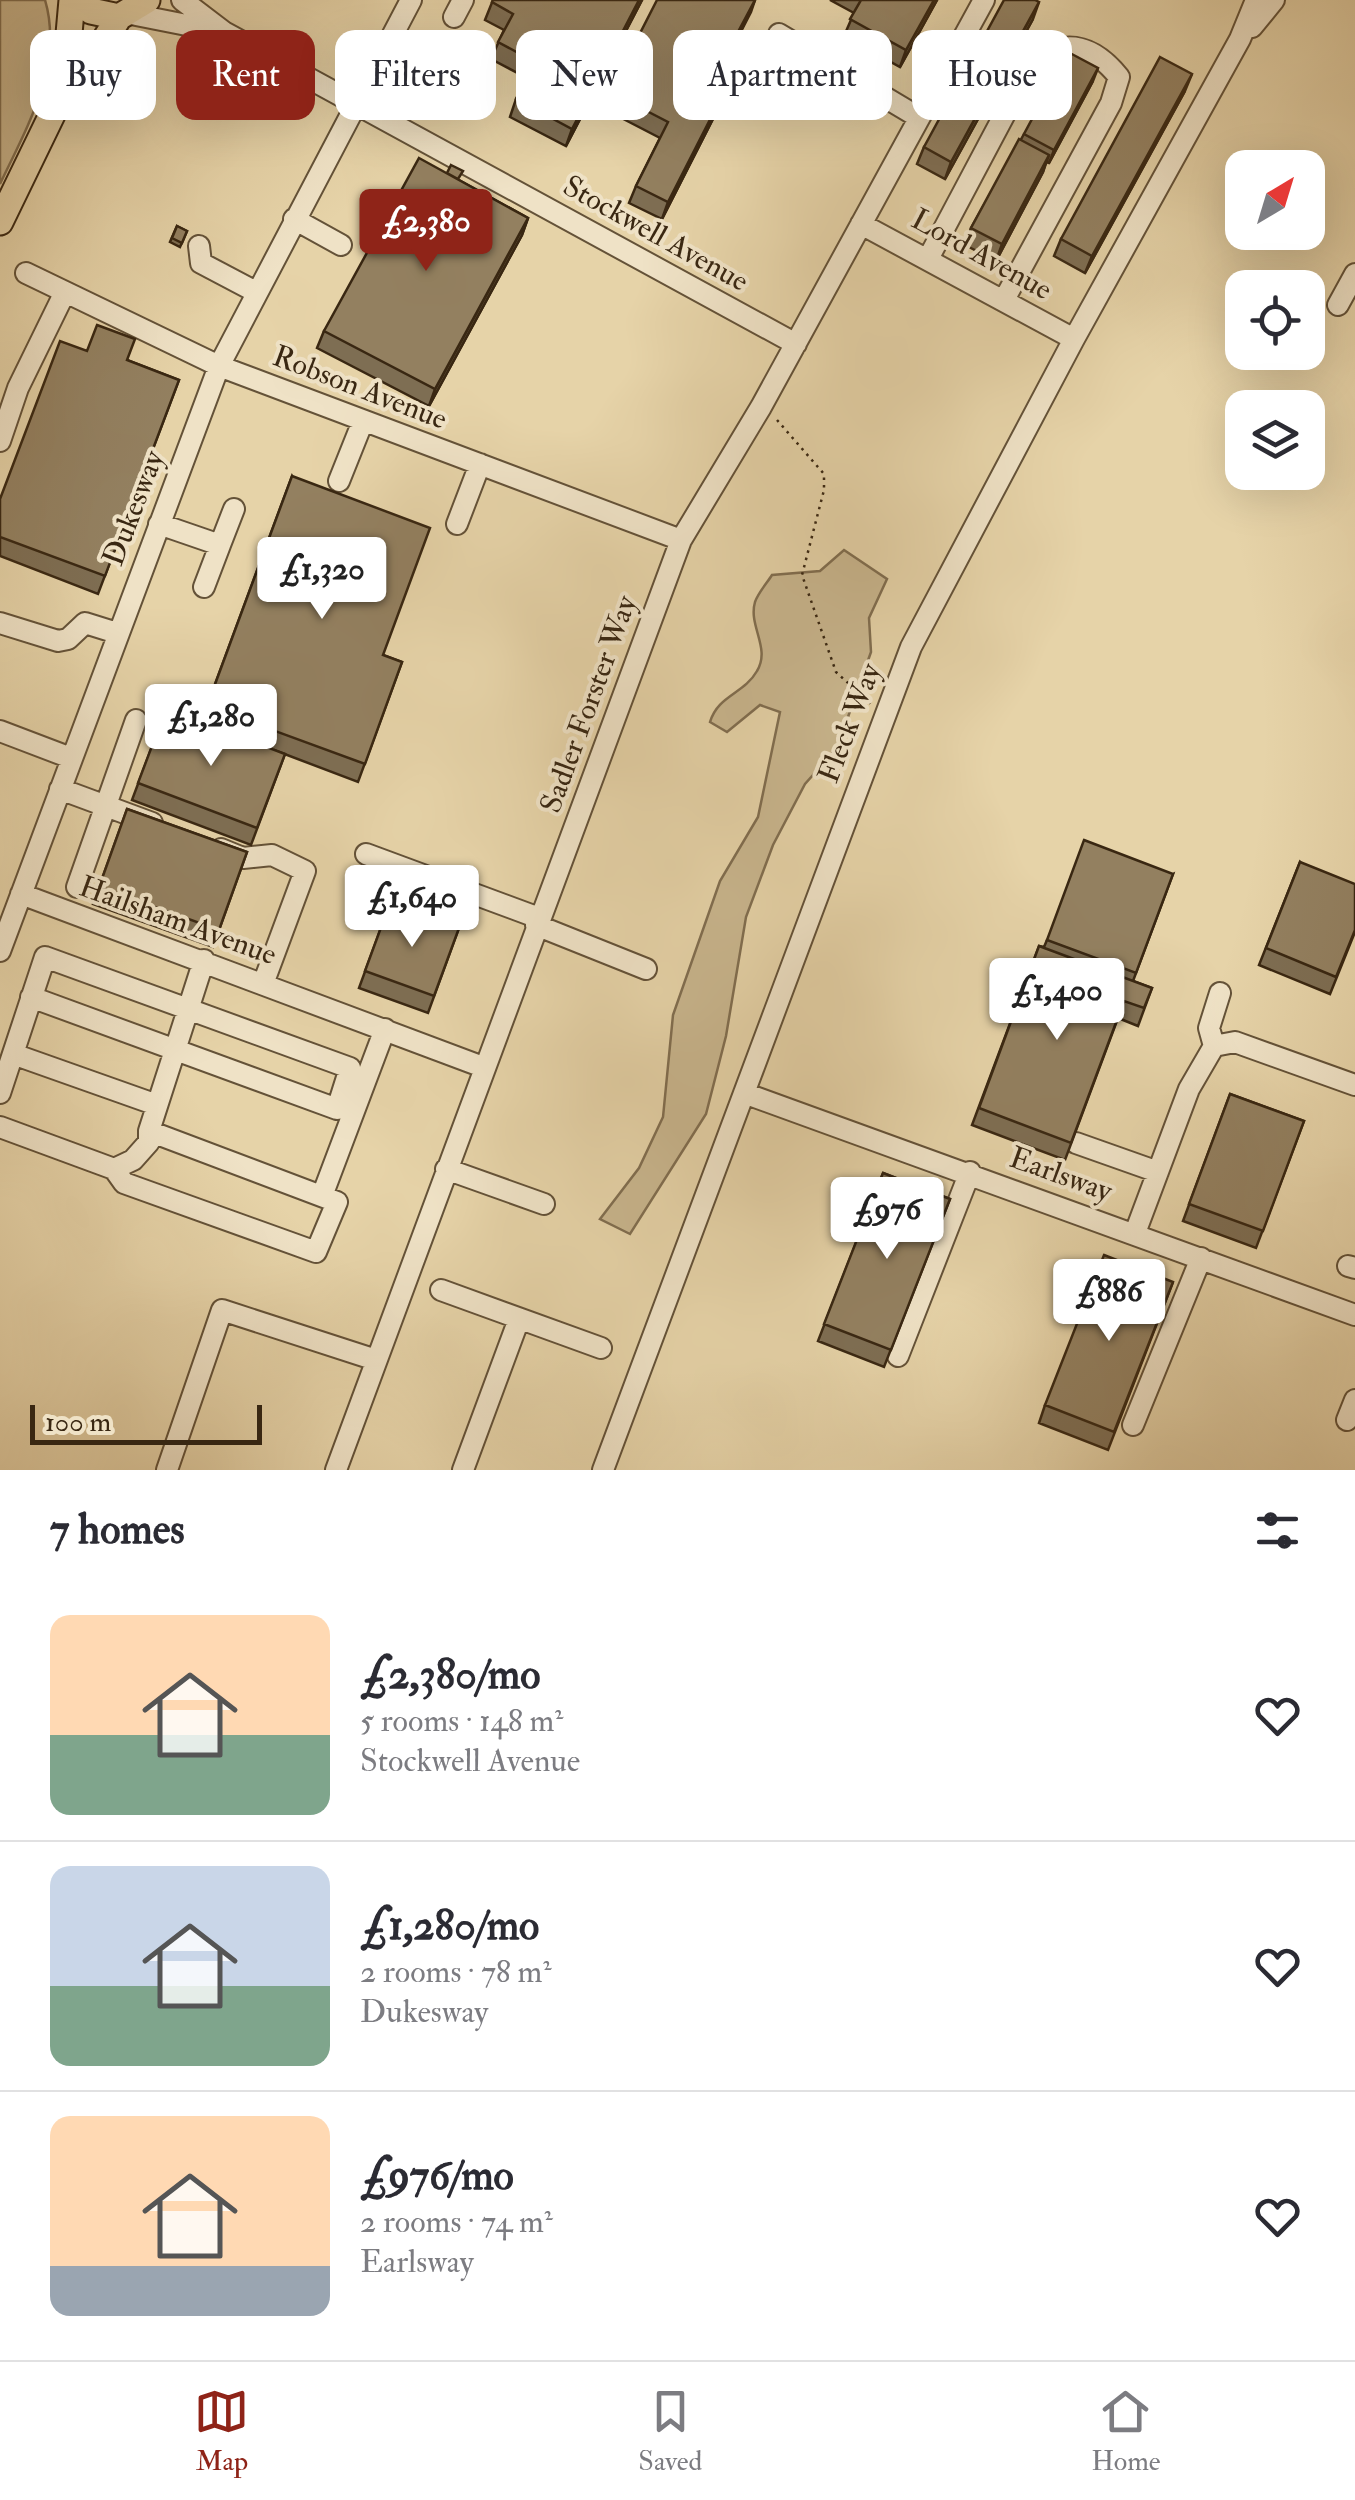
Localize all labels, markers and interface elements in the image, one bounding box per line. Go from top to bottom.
chip: Buy [30,30,156,120]
chip: Rent [176,30,315,120]
chip: Filters [335,30,496,120]
chip: New [516,30,653,120]
chip: Apartment [673,30,892,120]
chip: House [912,30,1072,120]
north arrow [1225,150,1325,250]
map controls [1225,150,1325,490]
street label: Stockwell Avenue [557,167,755,300]
pin: £2,380 [345,189,507,274]
text: £2,380 [381,201,471,241]
street label: Lord Avenue [905,201,1059,308]
button: locate [1225,270,1325,370]
street label: Robson Avenue [267,337,452,438]
button: layers [1225,390,1325,490]
street label: Dukesway [95,445,173,571]
pin: £1,320 [241,537,403,622]
text: £1,320 [279,549,365,589]
street label: Sadler Forster Way [532,590,645,818]
street label: Fleck Way [810,658,889,788]
pin: £1,280 [130,684,292,769]
text: £1,280 [167,696,255,736]
pin: £1,640 [331,865,493,950]
street label: Hailsham Avenue [74,868,282,973]
text: £1,640 [367,877,457,917]
pin: £1,400 [976,958,1138,1043]
text: £1,400 [1011,970,1103,1010]
street label: Earlsway [1004,1139,1118,1210]
pin: £976 [828,1177,946,1262]
text: £976 [853,1189,921,1229]
pin: £886 [1050,1259,1168,1344]
text: £886 [1075,1271,1143,1311]
scale bar [30,1400,262,1444]
text: 100 m [45,1405,111,1440]
icon: filters [1250,1503,1305,1558]
text: 7 homes [50,1504,185,1556]
text: £2,380/mo [360,1649,540,1701]
icon: home [130,1655,250,1775]
icon: heart [1250,1688,1305,1743]
text: 5 rooms · 148 m² [360,1701,563,1741]
text: Stockwell Avenue [360,1741,580,1781]
text: £1,280/mo [360,1900,539,1952]
icon: home [130,1906,250,2026]
icon: heart [1250,1939,1305,1994]
text: 2 rooms · 78 m² [360,1952,551,1992]
text: Dukesway [360,1992,488,2032]
text: £976/mo [360,2150,514,2202]
icon: home [130,2156,250,2276]
icon: heart [1250,2189,1305,2244]
text: 2 rooms · 74 m² [360,2202,553,2242]
text: Earlsway [360,2242,474,2282]
tab: Map [194,2384,249,2479]
tab: Saved [638,2384,702,2479]
tab: Home [1091,2384,1161,2479]

